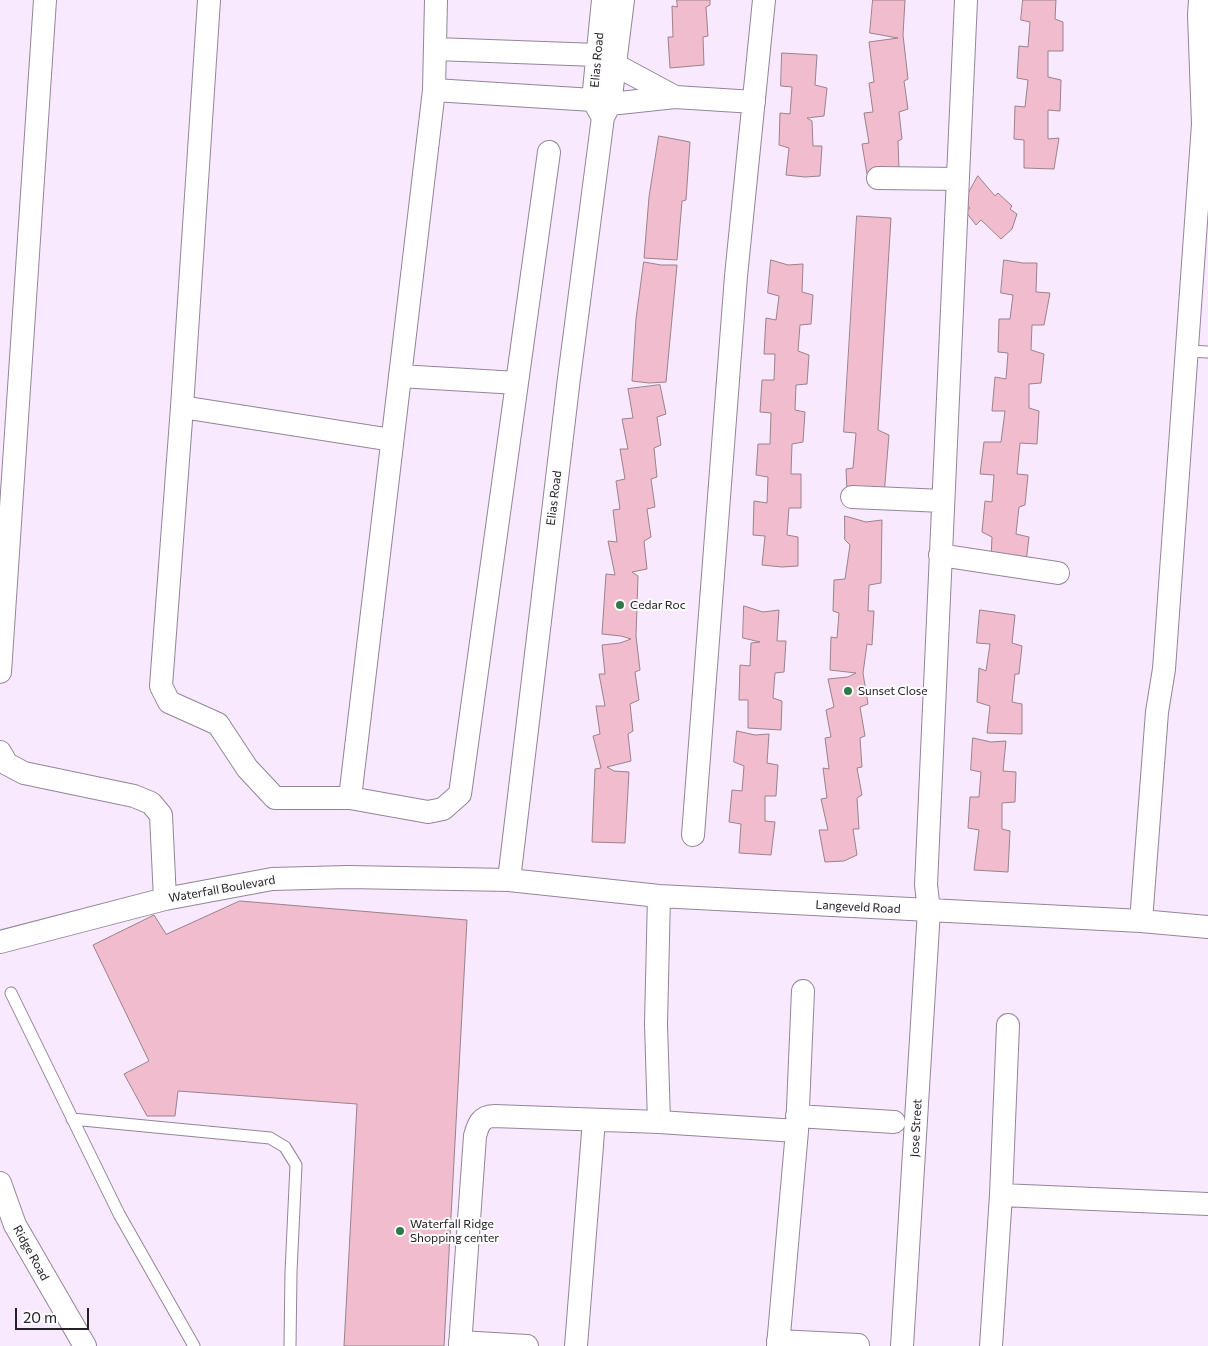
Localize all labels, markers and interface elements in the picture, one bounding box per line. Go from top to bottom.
street label: Elias Road [587,32,607,88]
street label: Elias Road [543,470,565,526]
place label: Cedar Roc [630,598,686,612]
marker: Cedar Roc [614,599,626,611]
place label: Sunset Close [858,684,928,698]
marker: Sunset Close [842,685,854,697]
street label: Waterfall Boulevard [168,873,276,905]
street label: Langeveld Road [815,898,901,916]
street label: Jose Street [907,1098,925,1158]
place label: Waterfall Ridge Shopping center [410,1217,499,1245]
street label: Ridge Road [10,1223,52,1283]
marker: Waterfall Ridge Shopping center [394,1225,406,1237]
scale bar [18,1298,91,1330]
text: 20 m [23,1308,57,1326]

